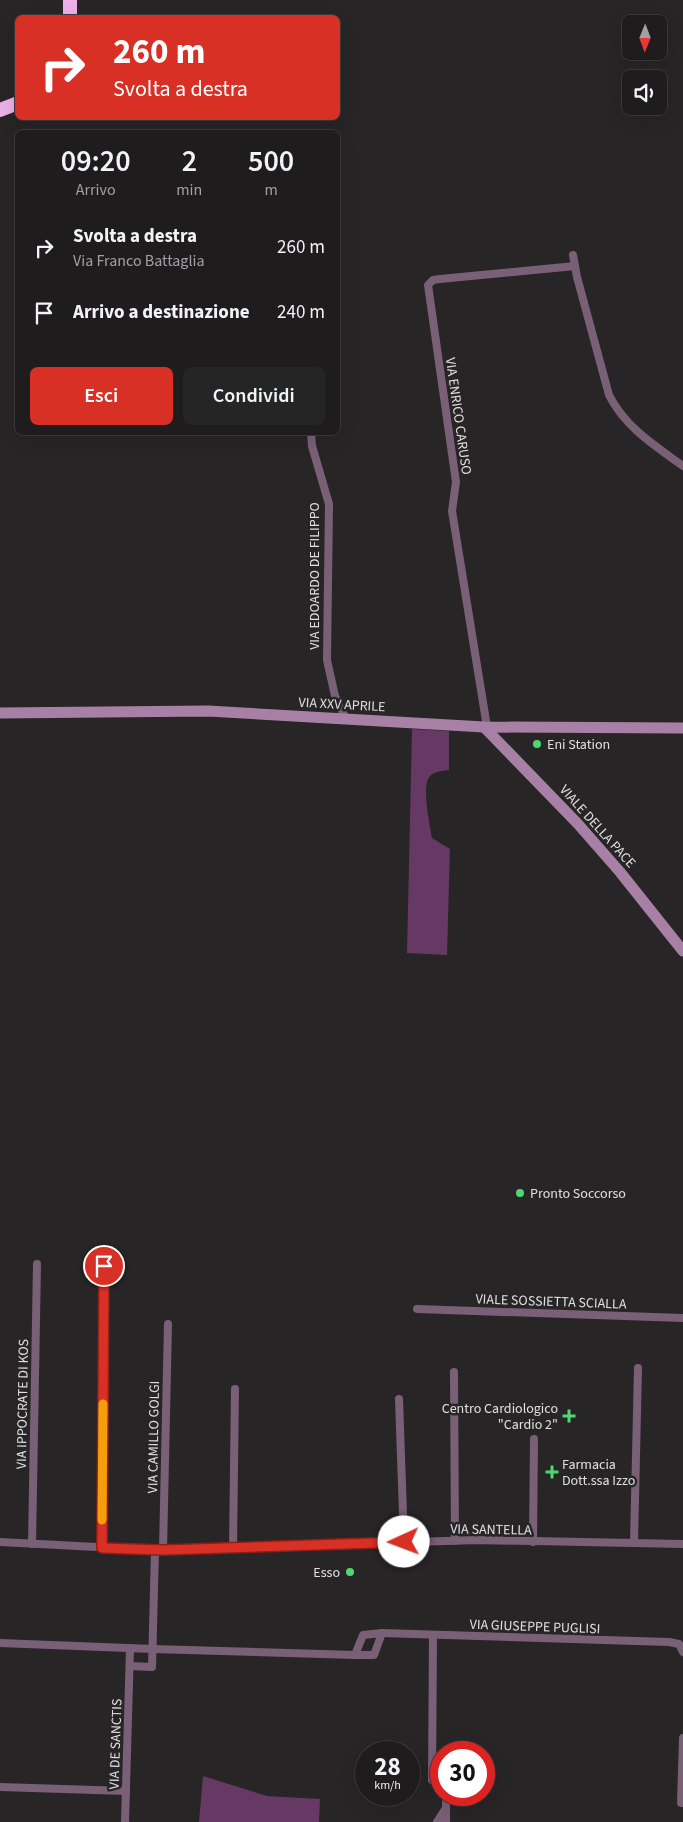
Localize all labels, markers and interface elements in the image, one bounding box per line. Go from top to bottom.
north arrow [622,15,668,60]
map controls [622,15,667,115]
text: 260 m [113,27,205,77]
icon: right [30,35,95,100]
button: sound [622,70,667,115]
text: Svolta a destra [113,73,248,105]
text: 09:20 [61,140,131,183]
text: 2 [182,140,197,183]
text: 500 [248,140,294,183]
text: Arrivo [76,179,116,201]
text: min [176,179,202,201]
text: m [265,179,278,201]
text: Svolta a destra [73,223,197,250]
icon: right [30,234,58,262]
text: 260 m [277,234,325,261]
text: Via Franco Battaglia [73,250,204,272]
icon: arrive [30,299,58,327]
text: Arrivo a destinazione [73,299,250,326]
text: 240 m [277,299,325,326]
street label: VIA ENRICO CARUSO [440,356,476,476]
button: Esci [30,367,173,425]
button: Condividi [183,367,325,425]
street label: VIA EDOARDO DE FILIPPO [305,502,325,650]
street label: VIA XXV APRILE [298,693,386,717]
place label: Eni Station [547,735,610,755]
marker: Eni Station [531,738,543,750]
street label: VIALE DELLA PACE [554,781,640,873]
place label: Pronto Soccorso [530,1184,626,1204]
marker: Pronto Soccorso [514,1187,526,1199]
pin [83,1245,125,1287]
icon: arrive [90,1252,118,1280]
street label: VIALE SOSSIETTA SCIALLA [475,1289,627,1315]
street label: VIA IPPOCRATE DI KOS [12,1339,34,1469]
street label: VIA CAMILLO GOLGI [143,1380,165,1494]
place label: Centro Cardiologico "Cardio 2" [442,1399,558,1435]
marker: Centro Cardiologico "Cardio 2" [562,1409,576,1423]
place label: Farmacia Dott.ssa Izzo [562,1455,635,1491]
marker: Farmacia Dott.ssa Izzo [546,1466,558,1478]
position arrow [377,1515,429,1567]
street label: VIA SANTELLA [450,1519,532,1541]
place label: Esso [313,1563,340,1583]
marker: Esso [344,1566,356,1578]
street label: VIA GIUSEPPE PUGLISI [469,1615,601,1639]
street label: VIA DE SANCTIS [104,1698,128,1790]
speed limit sign: 30 [430,1741,495,1806]
text: 28 [374,1749,401,1785]
text: km/h [374,1777,401,1794]

